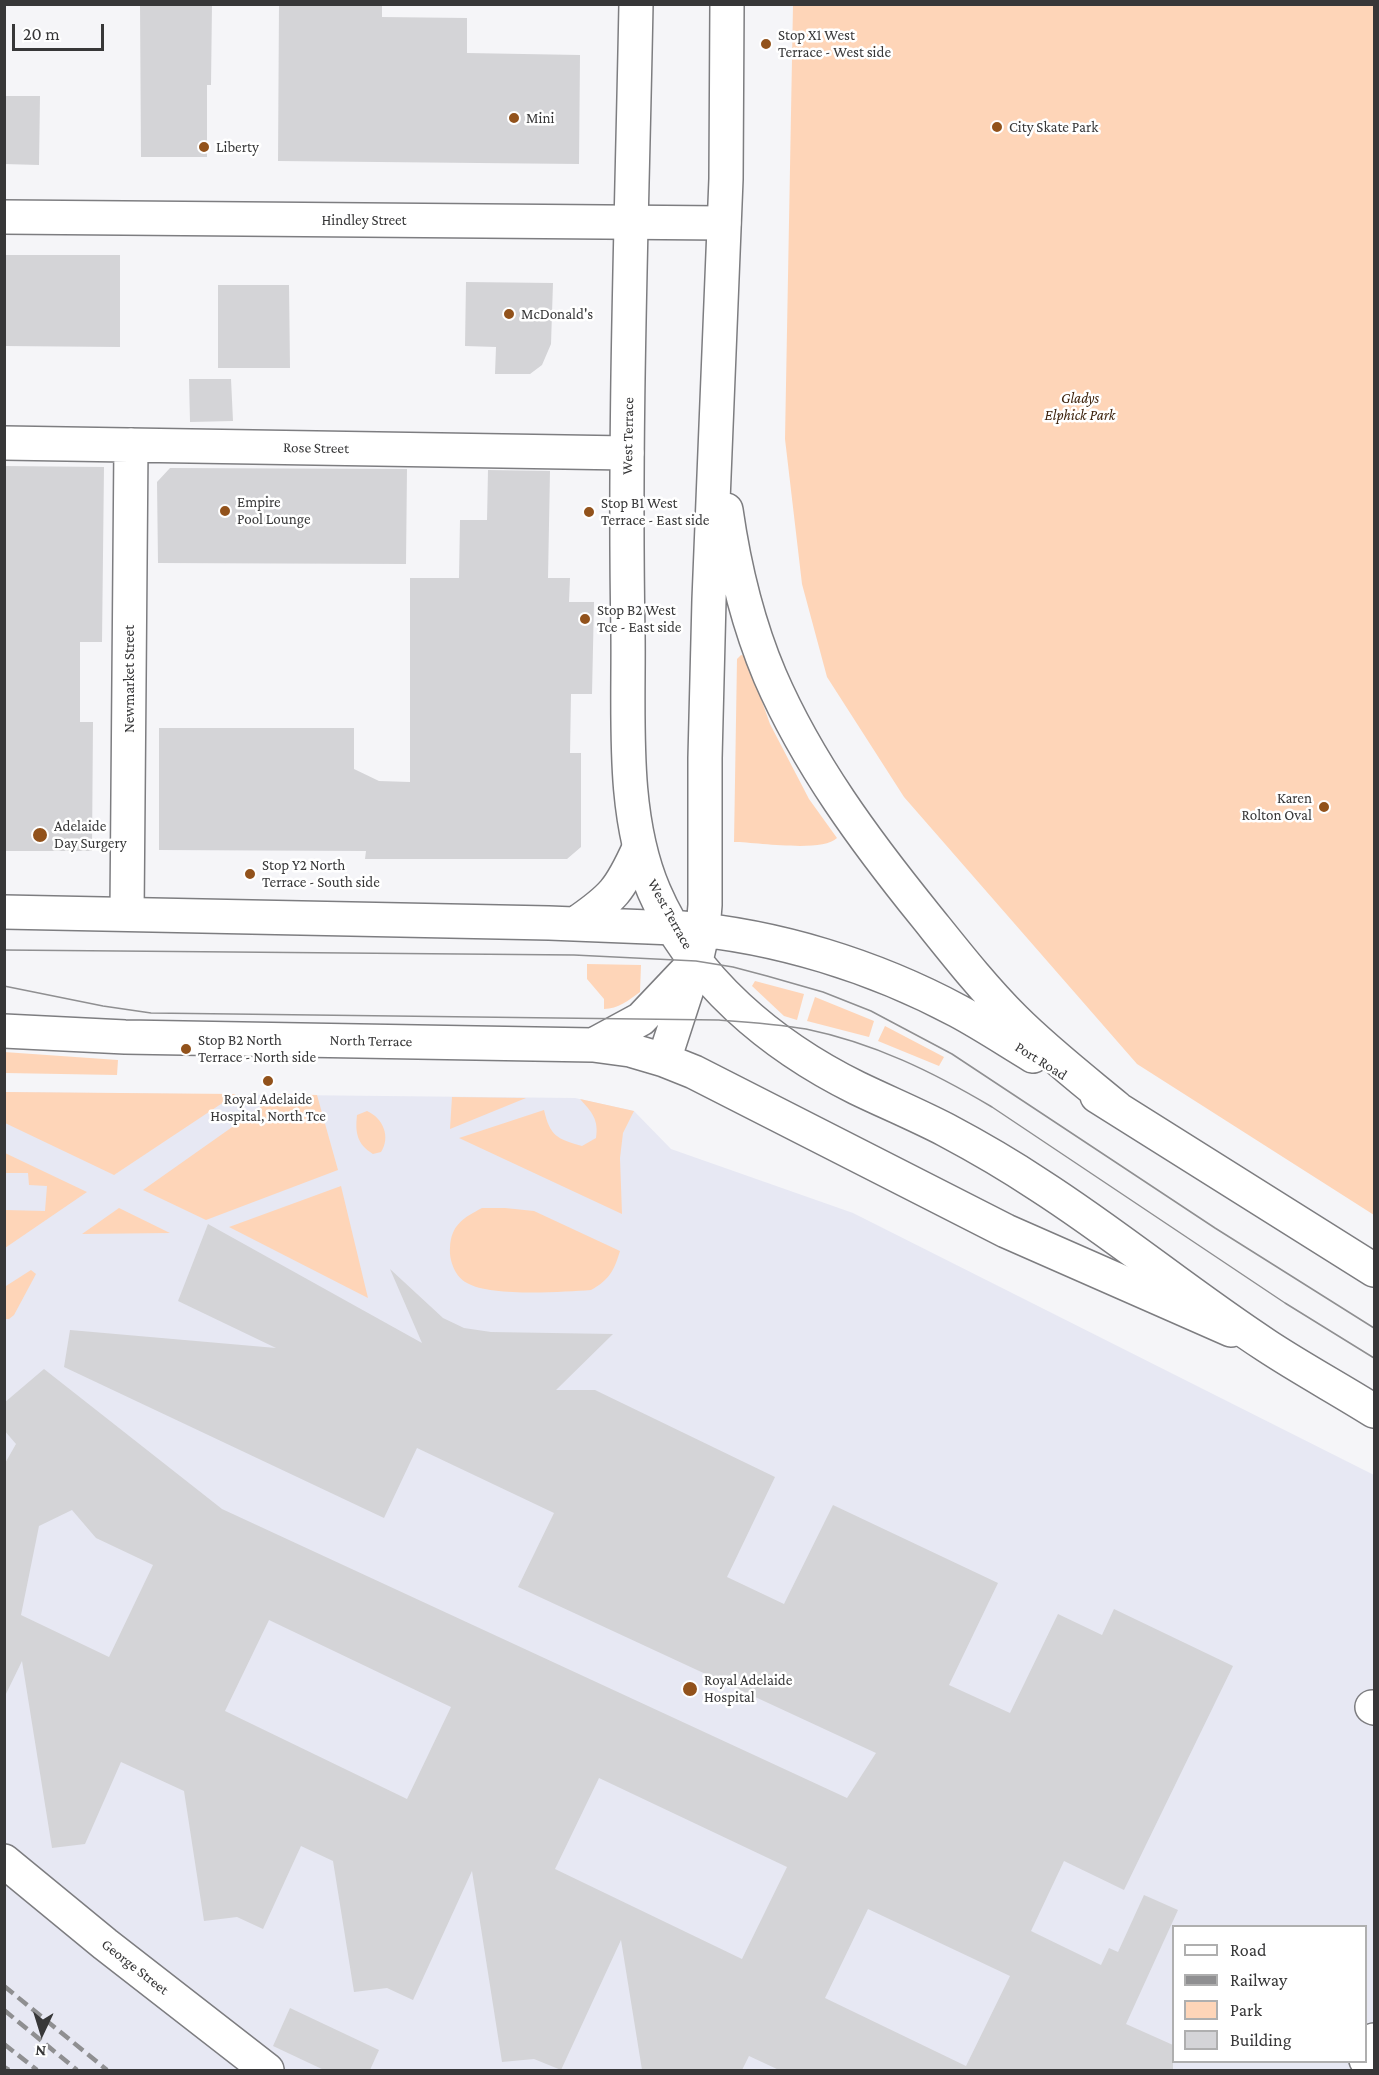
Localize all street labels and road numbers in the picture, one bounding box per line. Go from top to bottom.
street label: Hindley Street [321,211,407,229]
street label: West Terrace [618,397,638,475]
street label: Rose Street [283,438,349,458]
street label: Newmarket Street [120,625,138,733]
street label: West Terrace [643,876,697,952]
street label: North Terrace [330,1031,412,1051]
street label: Port Road [1012,1038,1070,1084]
street label: George Street [98,1935,172,1999]

